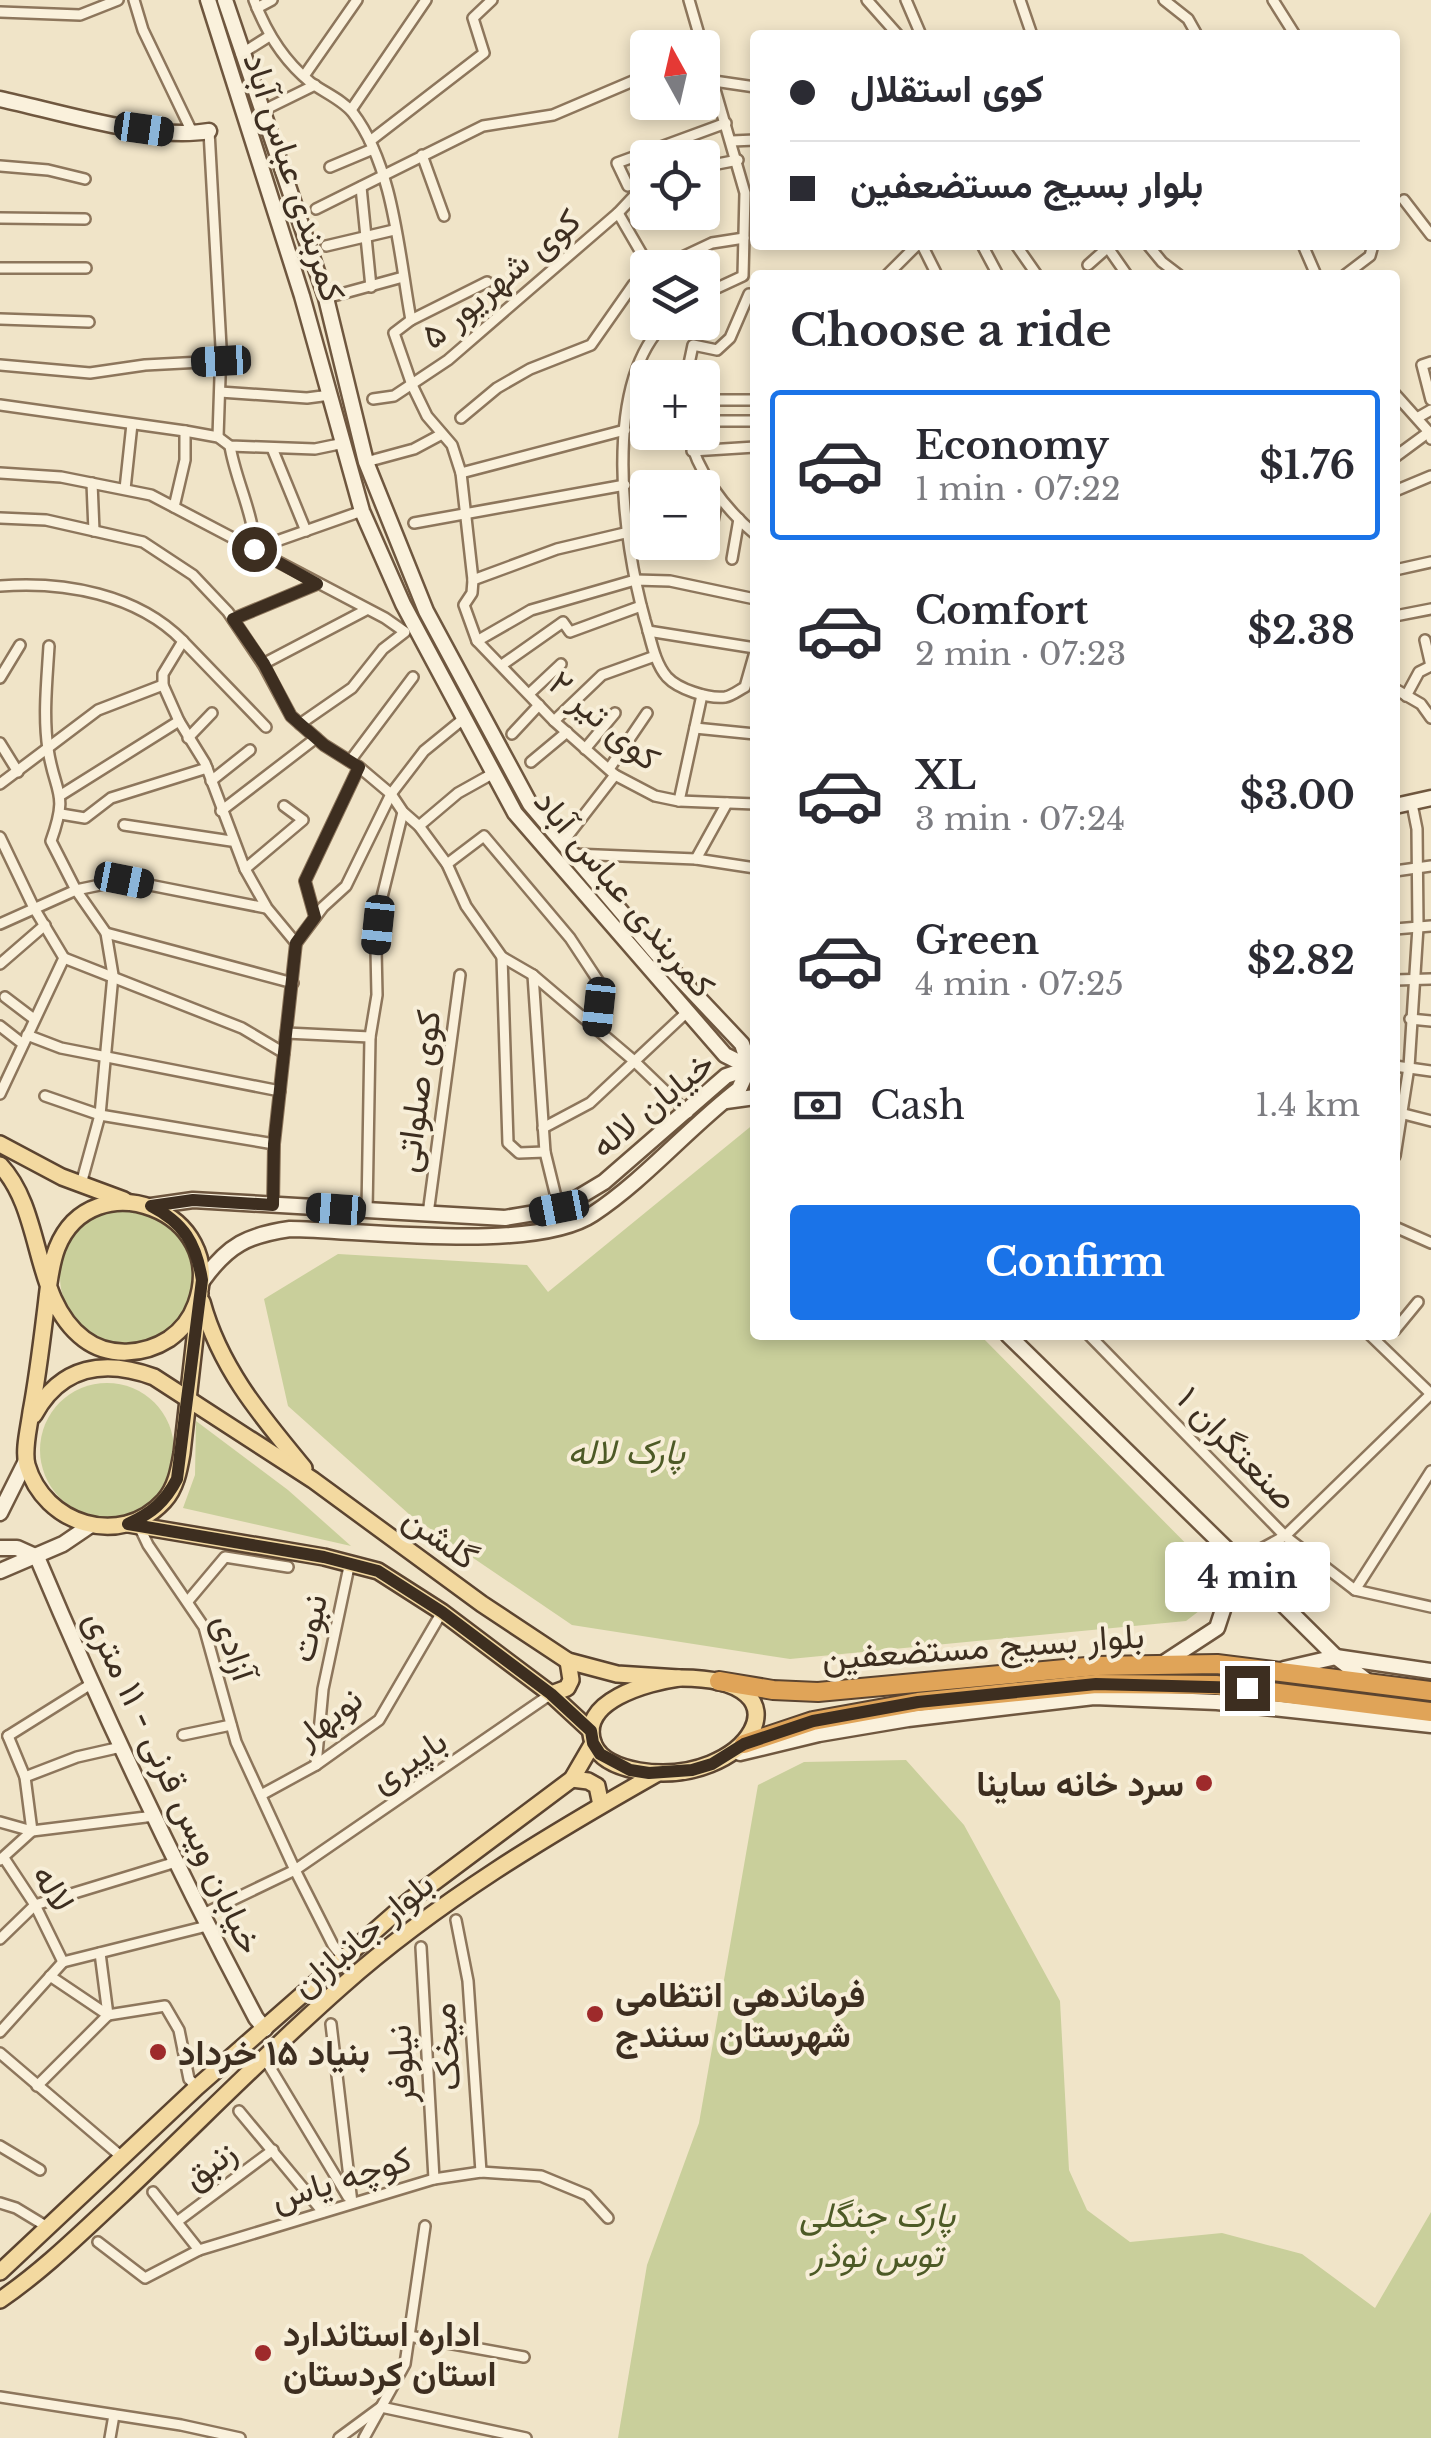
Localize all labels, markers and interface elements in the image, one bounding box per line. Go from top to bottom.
north arrow [630,30,720,120]
map controls [630,30,720,560]
street label: کمربندی عباس آباد [234,47,355,307]
text: کوی استقلال [850,65,1044,112]
car [112,110,176,148]
button: locate [630,140,720,230]
text: بلوار بسیج مستضعفین [850,161,1203,208]
street label: کوی شهریور ۵ [411,199,589,358]
button: layers [630,250,720,340]
text: Choose a ride [790,302,1112,358]
car [190,344,252,378]
button: + [630,360,720,450]
icon: car [795,420,885,510]
text: Economy [915,422,1109,469]
text: $1.76 [1259,442,1355,489]
text: 1 min · 07:22 [915,469,1121,509]
button: − [630,470,720,560]
route start [232,527,277,572]
icon: car [795,585,885,675]
text: Comfort [915,587,1088,634]
text: $2.38 [1248,607,1355,654]
text: 2 min · 07:23 [915,634,1126,674]
street label: کوی تیر ۲ [540,661,670,780]
icon: car [795,750,885,840]
text: XL [915,752,976,799]
text: $3.00 [1240,772,1355,819]
street label: کمربندی عباس آباد [525,780,725,1007]
text: 3 min · 07:24 [915,799,1125,839]
car [92,860,156,900]
car [360,894,396,956]
icon: car [795,915,885,1005]
text: Green [915,917,1039,964]
text: $2.82 [1247,937,1355,984]
text: 4 min · 07:25 [915,964,1124,1004]
car [581,976,617,1038]
street label: کوی صلواتی [384,1007,451,1175]
street label: خیابان لاله [581,1041,723,1167]
icon: cash [790,1078,845,1133]
text: Cash [870,1082,965,1129]
text: 1.4 km [1255,1085,1360,1125]
car [527,1188,591,1228]
car [305,1192,367,1226]
button: Confirm [790,1205,1360,1320]
street label: ۱ صنعتگران [1168,1377,1307,1520]
park label: پارک لاله [567,1430,686,1476]
street label: گلشن [395,1496,487,1578]
callout: 4 min [1164,1543,1330,1613]
text: 4 min [1198,1557,1297,1597]
street label: نبوت [280,1590,337,1666]
street label: خیابان ویس قرنی - ۱۱ متری [75,1603,273,1961]
street label: آزادی [203,1608,267,1689]
street label: بلوار بسیج مستضعفین [820,1613,1146,1682]
route end [1225,1666,1270,1711]
street label: نوبهار [285,1677,371,1758]
street label: باپیری [361,1719,456,1804]
place label: سرد خانه ساینا [976,1762,1184,1806]
marker: سرد خانه ساینا [1193,1772,1215,1794]
street label: لاله [23,1856,85,1920]
street label: بلوار جانبازان [282,1862,443,2007]
place label: فرماندهی انتظامی شهرستان سنندج [615,1973,865,2059]
street label: میخک [420,2002,470,2092]
marker: فرماندهی انتظامی شهرستان سنندج [584,2003,606,2025]
street label: نیلوفر [376,2023,425,2106]
place label: بنیاد ۱۵ خرداد [178,2031,370,2075]
marker: بنیاد ۱۵ خرداد [147,2041,169,2063]
street label: زنبق [174,2130,245,2199]
street label: کوچه یاس [266,2136,417,2223]
park label: پارک جنگلی توس نوذر [799,2193,956,2277]
place label: اداره استاندارد استان کردستان [283,2312,496,2396]
marker: اداره استاندارد استان کردستان [252,2342,274,2364]

